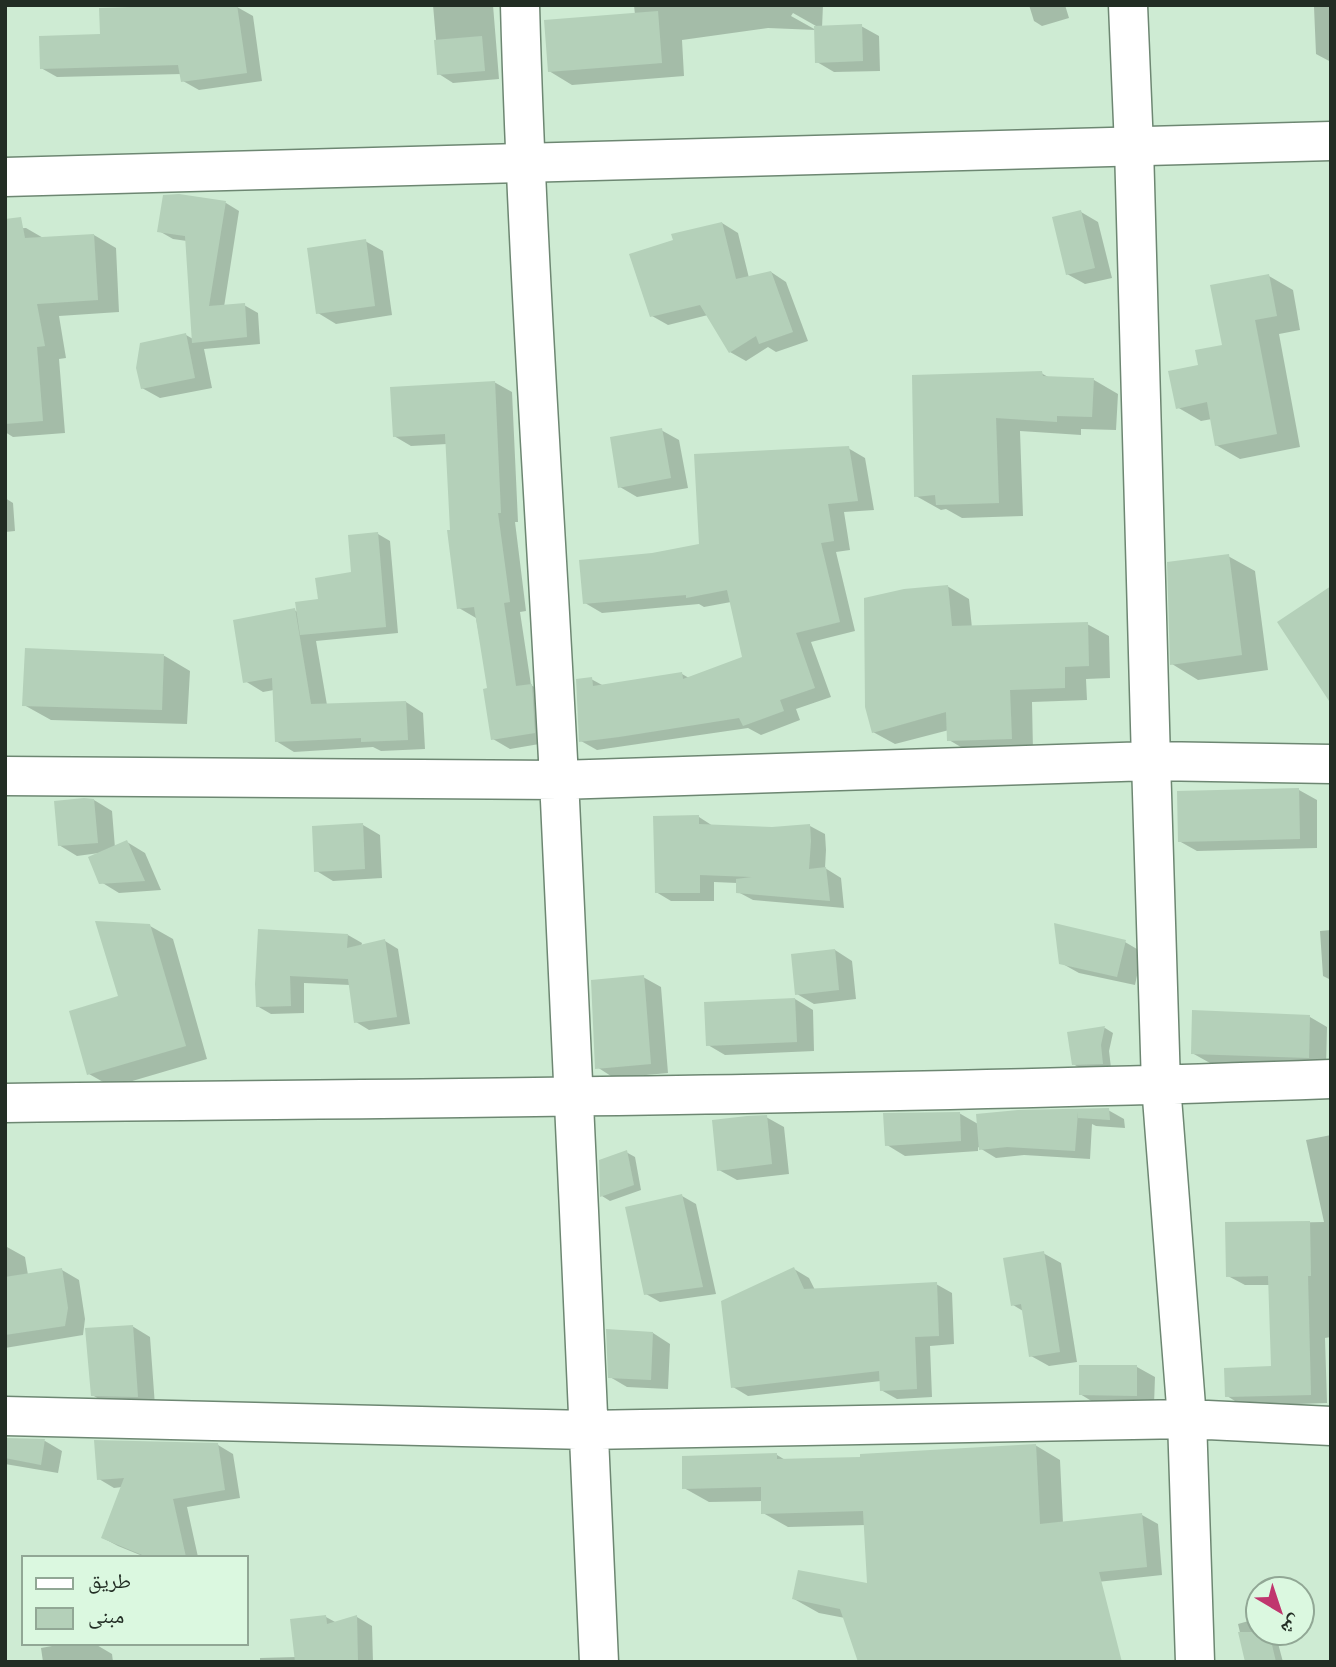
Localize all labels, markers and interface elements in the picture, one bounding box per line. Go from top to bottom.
legend [21,1555,248,1646]
text: طريق [88,1566,131,1594]
north arrow [1245,1576,1315,1646]
text: مبنى [88,1601,124,1629]
text: ش [1276,1609,1308,1642]

